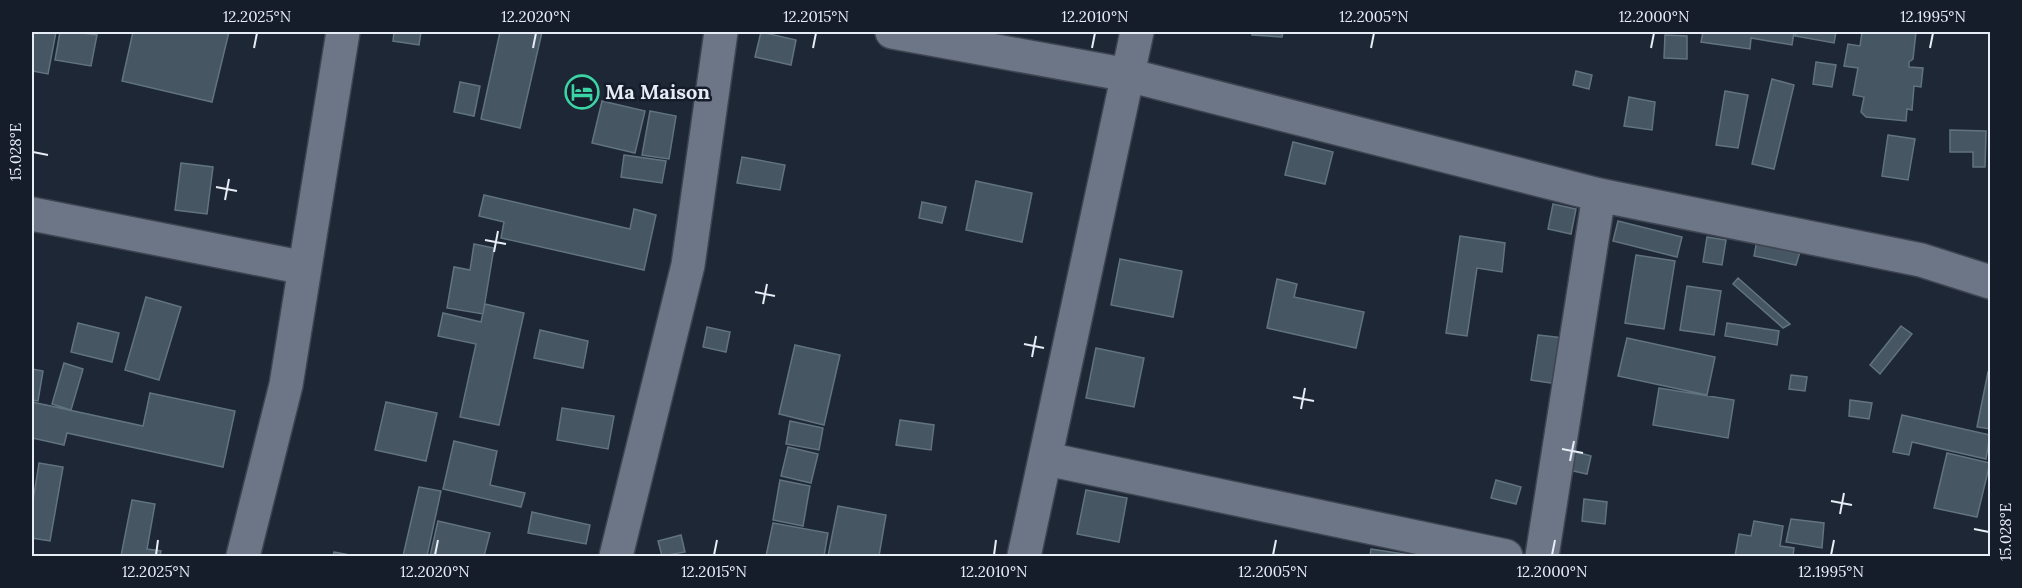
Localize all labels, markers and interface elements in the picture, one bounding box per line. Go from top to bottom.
text: 12.2025°N [223,7,291,26]
text: 12.2020°N [501,7,571,26]
text: 12.2015°N [783,7,849,26]
text: 12.2010°N [1062,7,1128,26]
text: 12.2005°N [1339,7,1409,26]
text: 12.2000°N [1619,7,1689,26]
text: 12.1995°N [1900,7,1966,26]
hotel icon: Ma Maison [564,74,600,110]
place label: Ma Maison [605,79,710,104]
text: 15.028°E [6,123,25,181]
text: 15.028°E [1996,503,2015,561]
text: 12.2025°N [122,562,190,581]
text: 12.2020°N [400,562,470,581]
text: 12.2015°N [681,562,747,581]
text: 12.2010°N [961,562,1027,581]
text: 12.2005°N [1238,562,1308,581]
text: 12.2000°N [1517,562,1587,581]
text: 12.1995°N [1798,562,1864,581]

